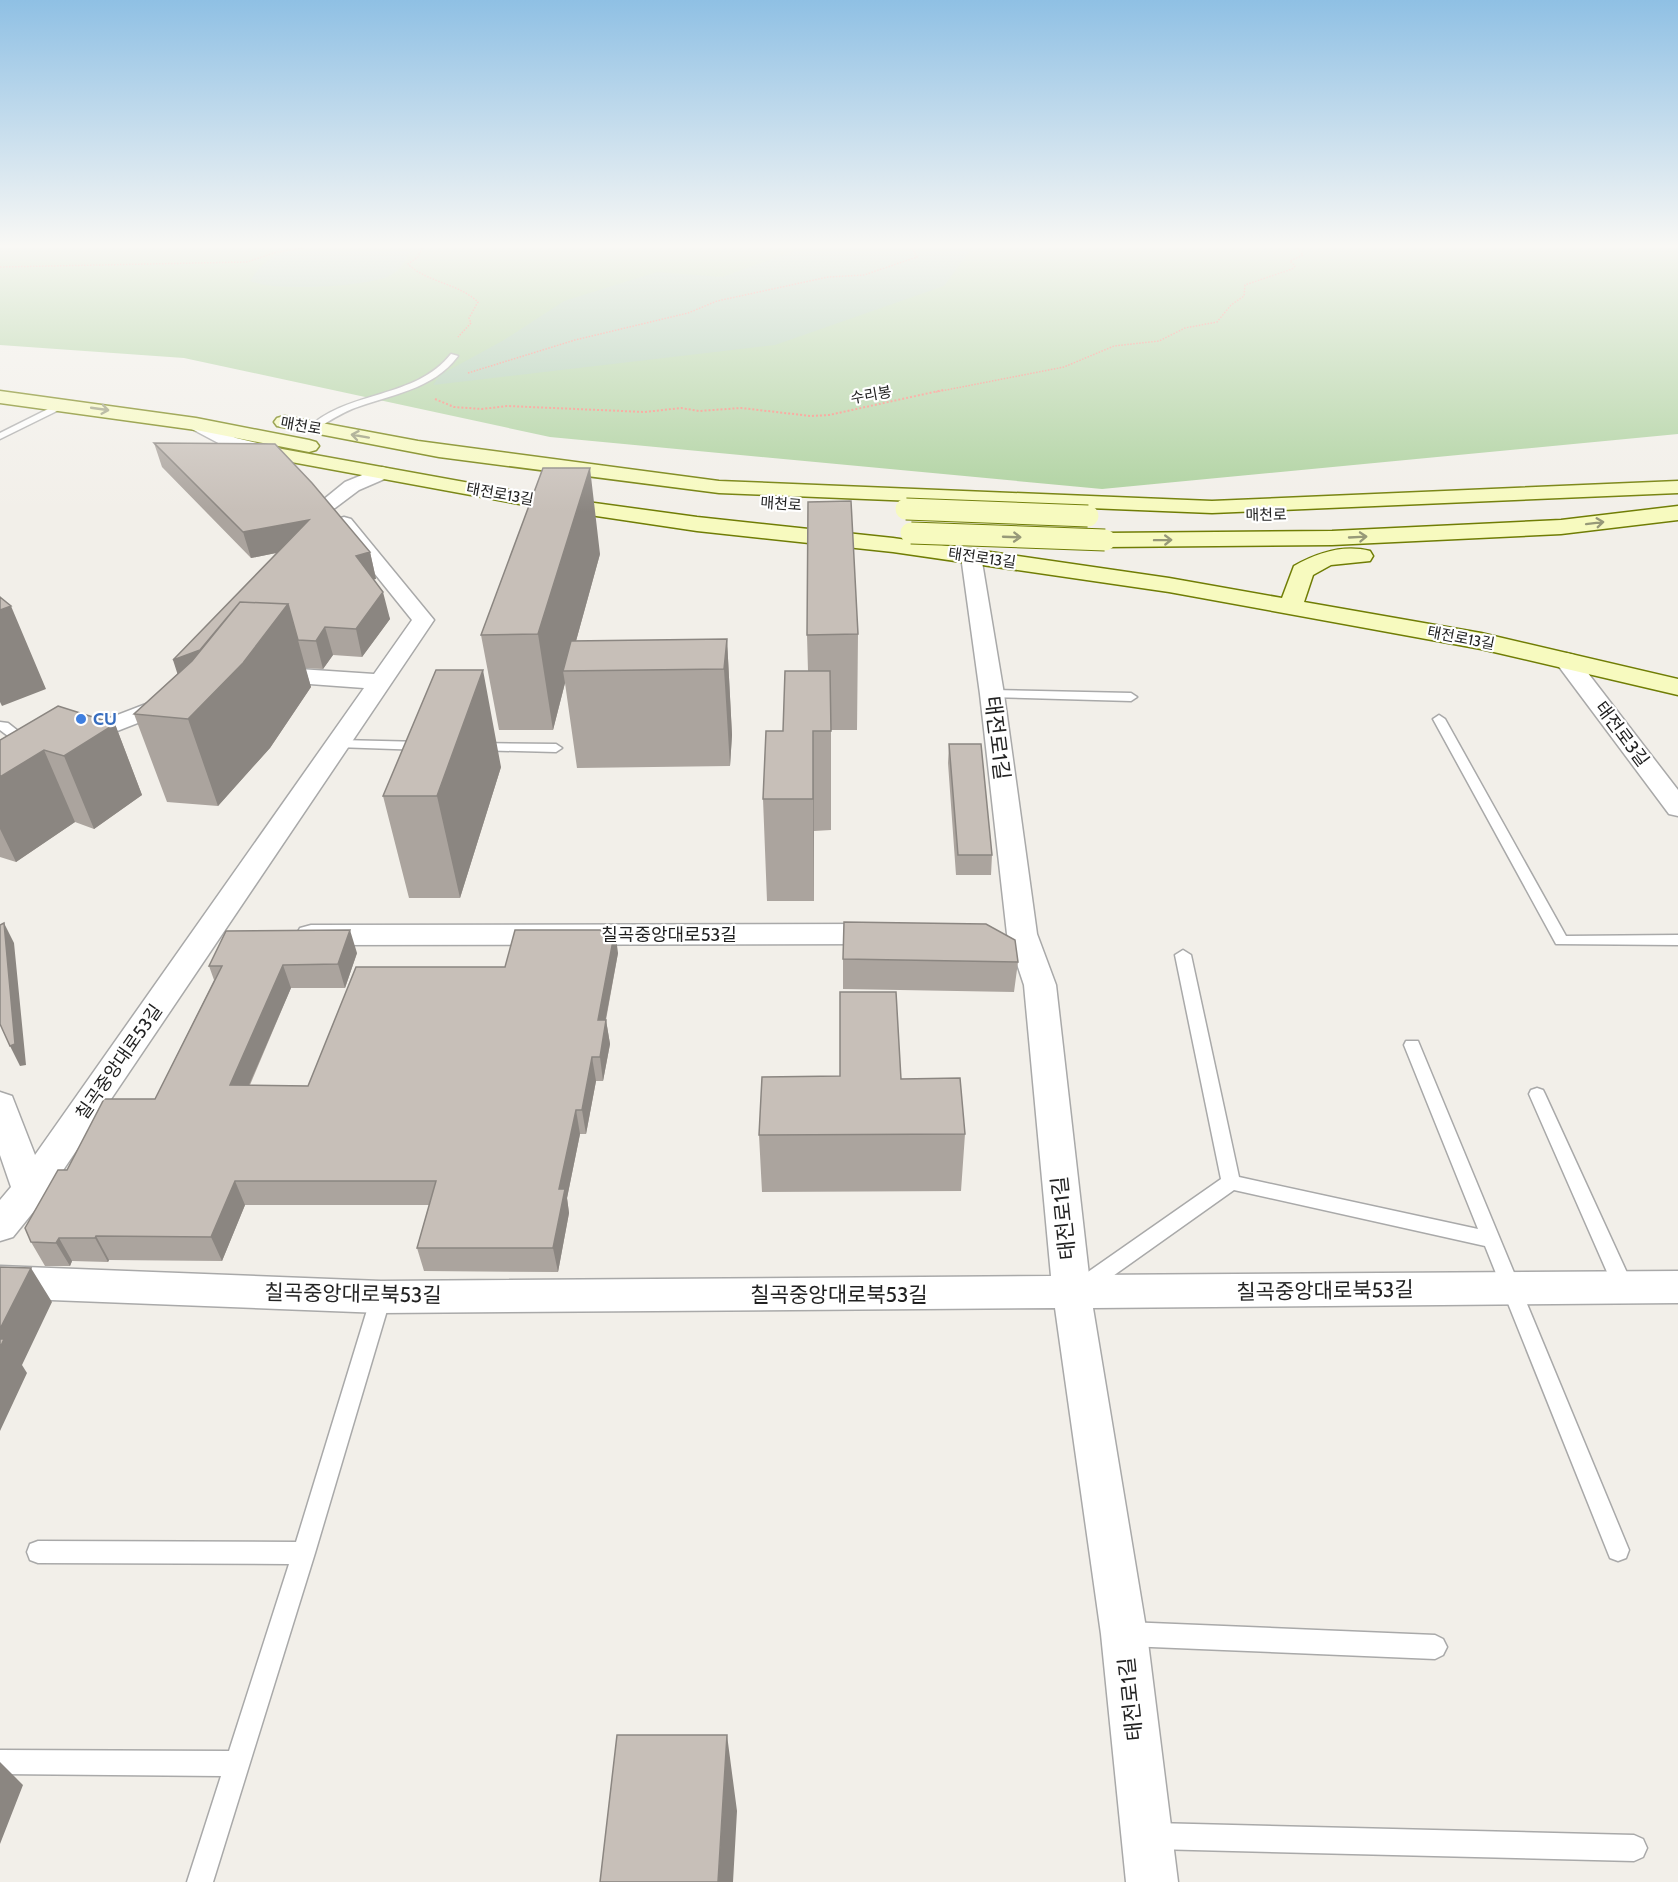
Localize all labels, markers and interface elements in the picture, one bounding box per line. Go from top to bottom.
street label: 수리봉 [849,383,893,407]
one-way arrow [89,404,109,415]
street label: 매천로 [279,414,323,438]
one-way arrow [351,431,371,442]
street label: 태전로13길 [465,479,535,509]
street label: 매천로 [760,494,802,514]
street label: 매천로 [1245,506,1287,524]
one-way arrow [1584,517,1604,528]
one-way arrow [1001,531,1021,542]
one-way arrow [1348,531,1368,542]
one-way arrow [1153,534,1173,546]
street label: 태전로13길 [947,544,1017,572]
street label: 태전로13길 [1426,623,1496,653]
street label: 태전로1길 [980,695,1015,781]
street label: 태전로3길 [1590,697,1654,771]
place label: CU [93,708,117,730]
marker: CU [74,712,88,726]
street label: 칠곡중앙대로53길 [601,924,737,946]
street label: 칠곡중앙대로53길 [71,1000,167,1124]
street label: 태전로1길 [1047,1175,1080,1261]
street label: 칠곡중앙대로북53길 [1236,1276,1414,1305]
street label: 칠곡중앙대로북53길 [264,1279,442,1308]
street label: 칠곡중앙대로북53길 [750,1282,928,1307]
street label: 태전로1길 [1114,1656,1147,1742]

